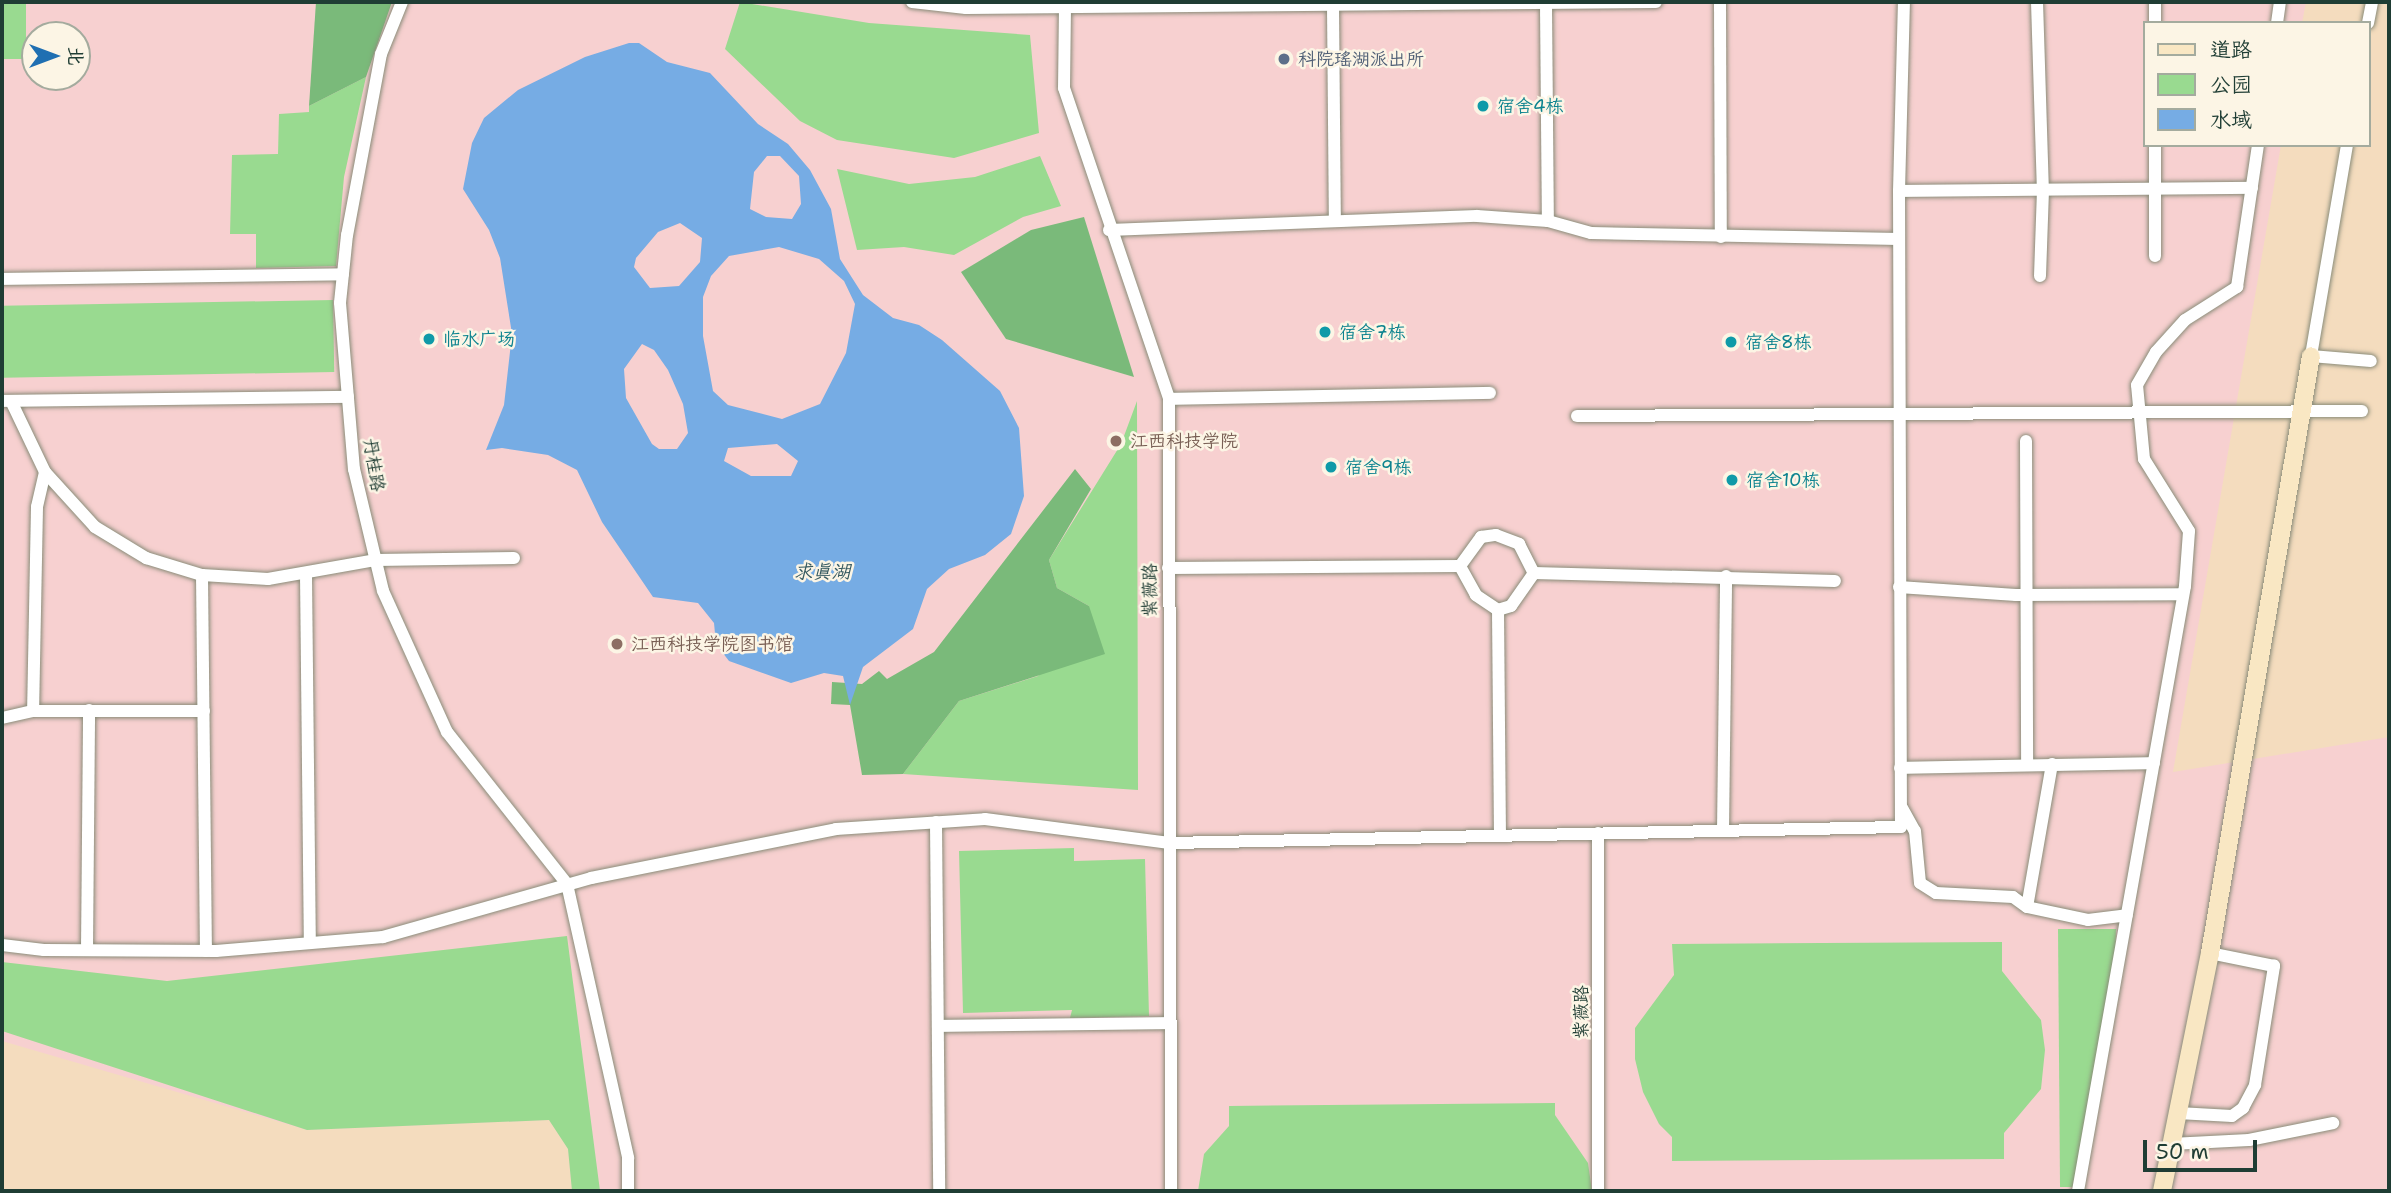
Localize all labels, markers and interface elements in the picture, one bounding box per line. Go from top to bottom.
north arrow [21,21,91,91]
legend [2142,21,2370,147]
text: 道路 [2210,36,2252,64]
text: 北 [63,46,88,66]
place label: 科院瑶湖派出所 [1298,48,1424,70]
marker: 科院瑶湖派出所 [1276,51,1292,67]
text: 公园 [2210,71,2252,99]
place label: 宿舍4栋 [1497,95,1564,117]
marker: 宿舍4栋 [1475,98,1491,114]
text: 水域 [2210,106,2252,134]
place label: 宿舍7栋 [1339,321,1406,343]
marker: 宿舍7栋 [1317,324,1333,340]
place label: 临水广场 [443,328,515,350]
marker: 临水广场 [421,331,437,347]
place label: 宿舍8栋 [1745,331,1812,353]
marker: 宿舍8栋 [1723,334,1739,350]
place label: 江西科技学院 [1130,430,1238,452]
marker: 江西科技学院 [1108,433,1124,449]
street label: 丹桂路 [359,437,389,493]
place label: 宿舍9栋 [1345,456,1412,478]
marker: 宿舍9栋 [1323,459,1339,475]
place label: 宿舍10栋 [1746,469,1820,491]
marker: 宿舍10栋 [1724,472,1740,488]
water label: 求真湖 [794,561,850,583]
street label: 紫薇路 [1139,563,1161,617]
place label: 江西科技学院图书馆 [631,633,793,655]
marker: 江西科技学院图书馆 [609,636,625,652]
street label: 紫薇路 [1570,985,1592,1039]
scale bar [2146,1126,2260,1170]
text: 50 m [2156,1138,2209,1166]

